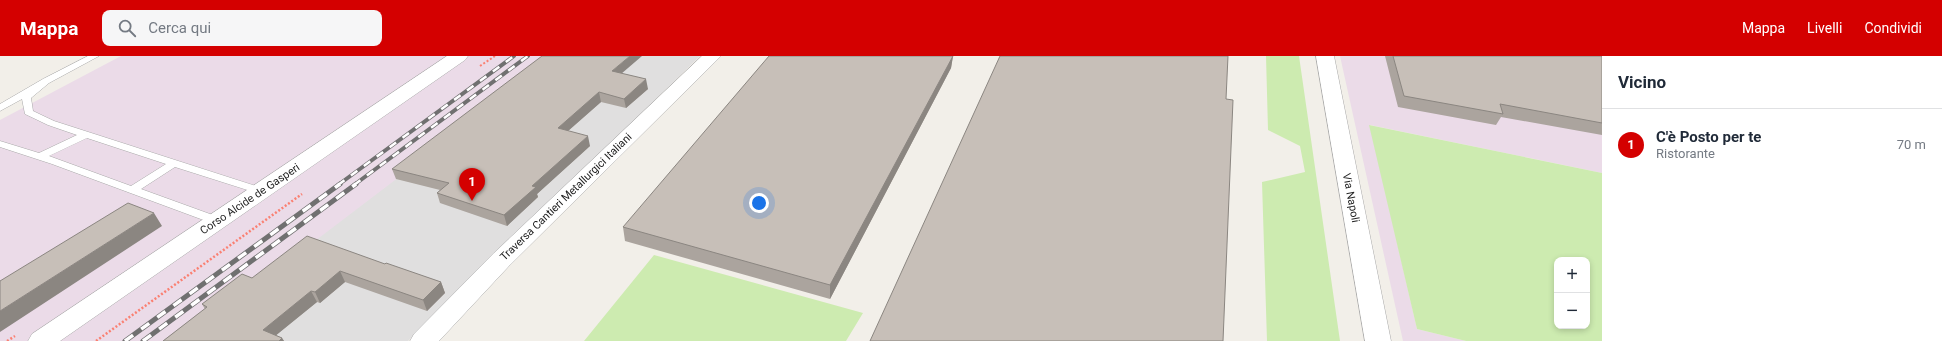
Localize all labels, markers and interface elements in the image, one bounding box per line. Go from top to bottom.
search box [102,10,382,46]
text: Mappa [20,17,78,40]
icon: search [116,17,138,39]
text: Cerca qui [148,19,211,37]
text: Mappa [1742,20,1785,36]
text: Livelli [1807,20,1842,36]
text: Condividi [1864,20,1922,36]
text: Vicino [1618,72,1666,92]
text: C'è Posto per te [1656,128,1761,146]
street label: Traversa Cantieri Metallurgici Italiani [497,131,635,263]
text: 1 [1627,137,1635,152]
text: 70 m [1897,137,1926,152]
text: Ristorante [1656,146,1715,161]
street label: Corso Alcide de Gasperi [198,161,302,237]
pin: 1 [459,168,485,201]
street label: Via Napoli [1340,172,1362,224]
your location [749,193,769,213]
map controls [1554,257,1590,329]
button: + [1554,257,1590,293]
button: − [1554,293,1590,329]

